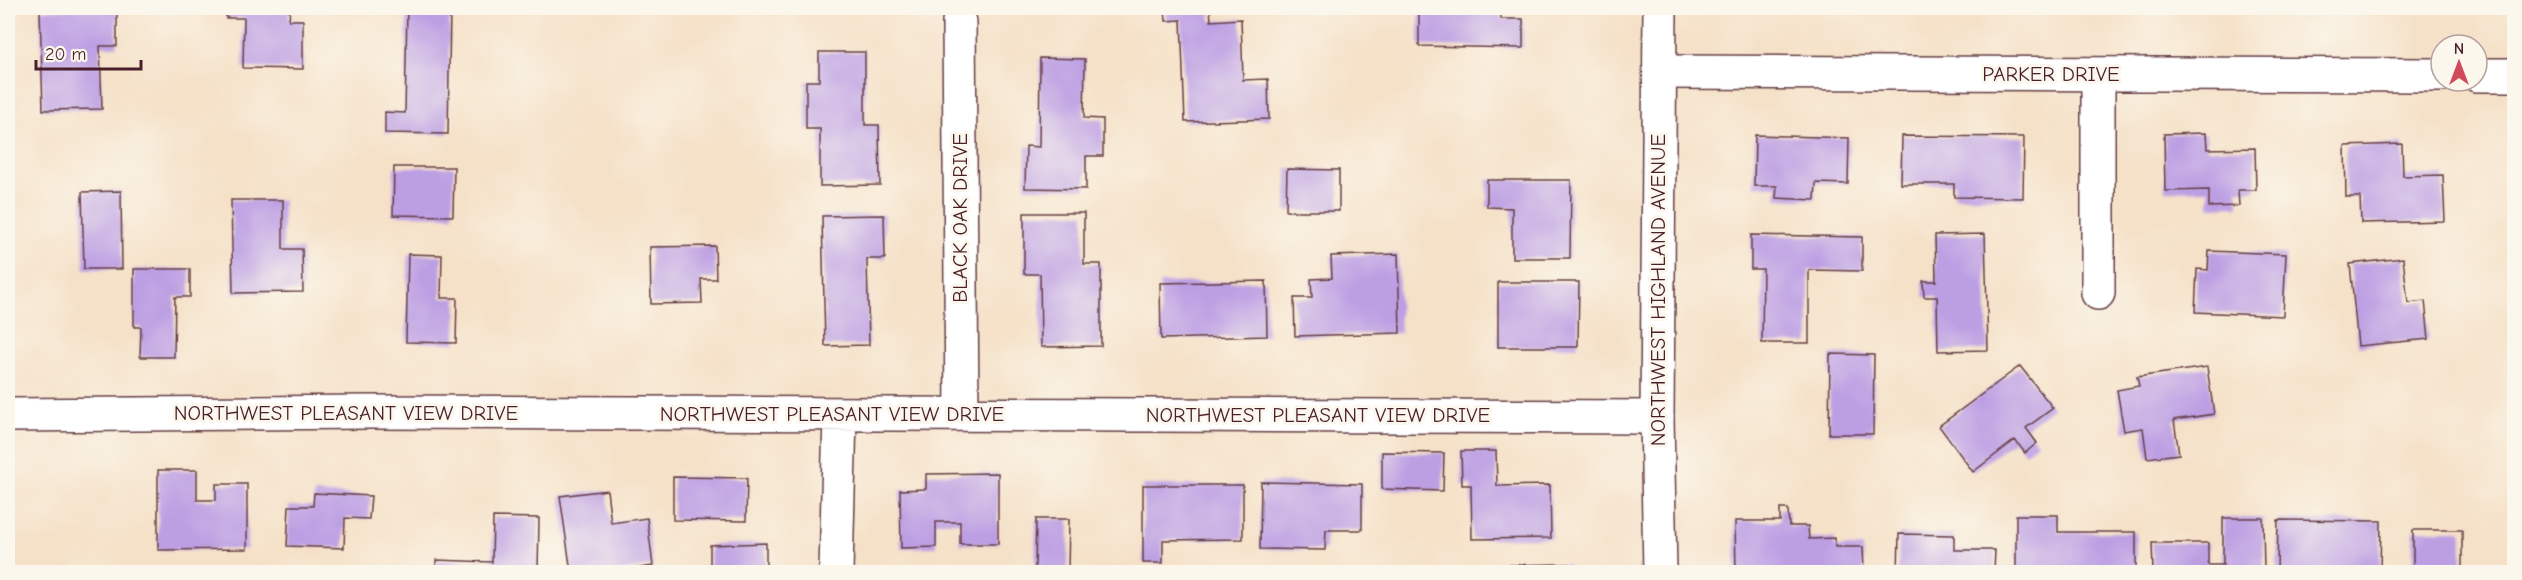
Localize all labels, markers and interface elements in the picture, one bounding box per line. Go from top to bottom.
scale bar [36,33,141,71]
north arrow [2429,33,2489,93]
text: N [2454,40,2464,58]
text: 20 m [45,44,86,65]
street label: PARKER DRIVE [1982,62,2120,86]
street label: BLACK OAK DRIVE [948,133,972,303]
street label: NORTHWEST HIGHLAND AVENUE [1646,134,1670,446]
street label: NORTHWEST PLEASANT VIEW DRIVE [174,401,518,425]
street label: NORTHWEST PLEASANT VIEW DRIVE [660,402,1004,426]
street label: NORTHWEST PLEASANT VIEW DRIVE [1146,403,1490,427]

